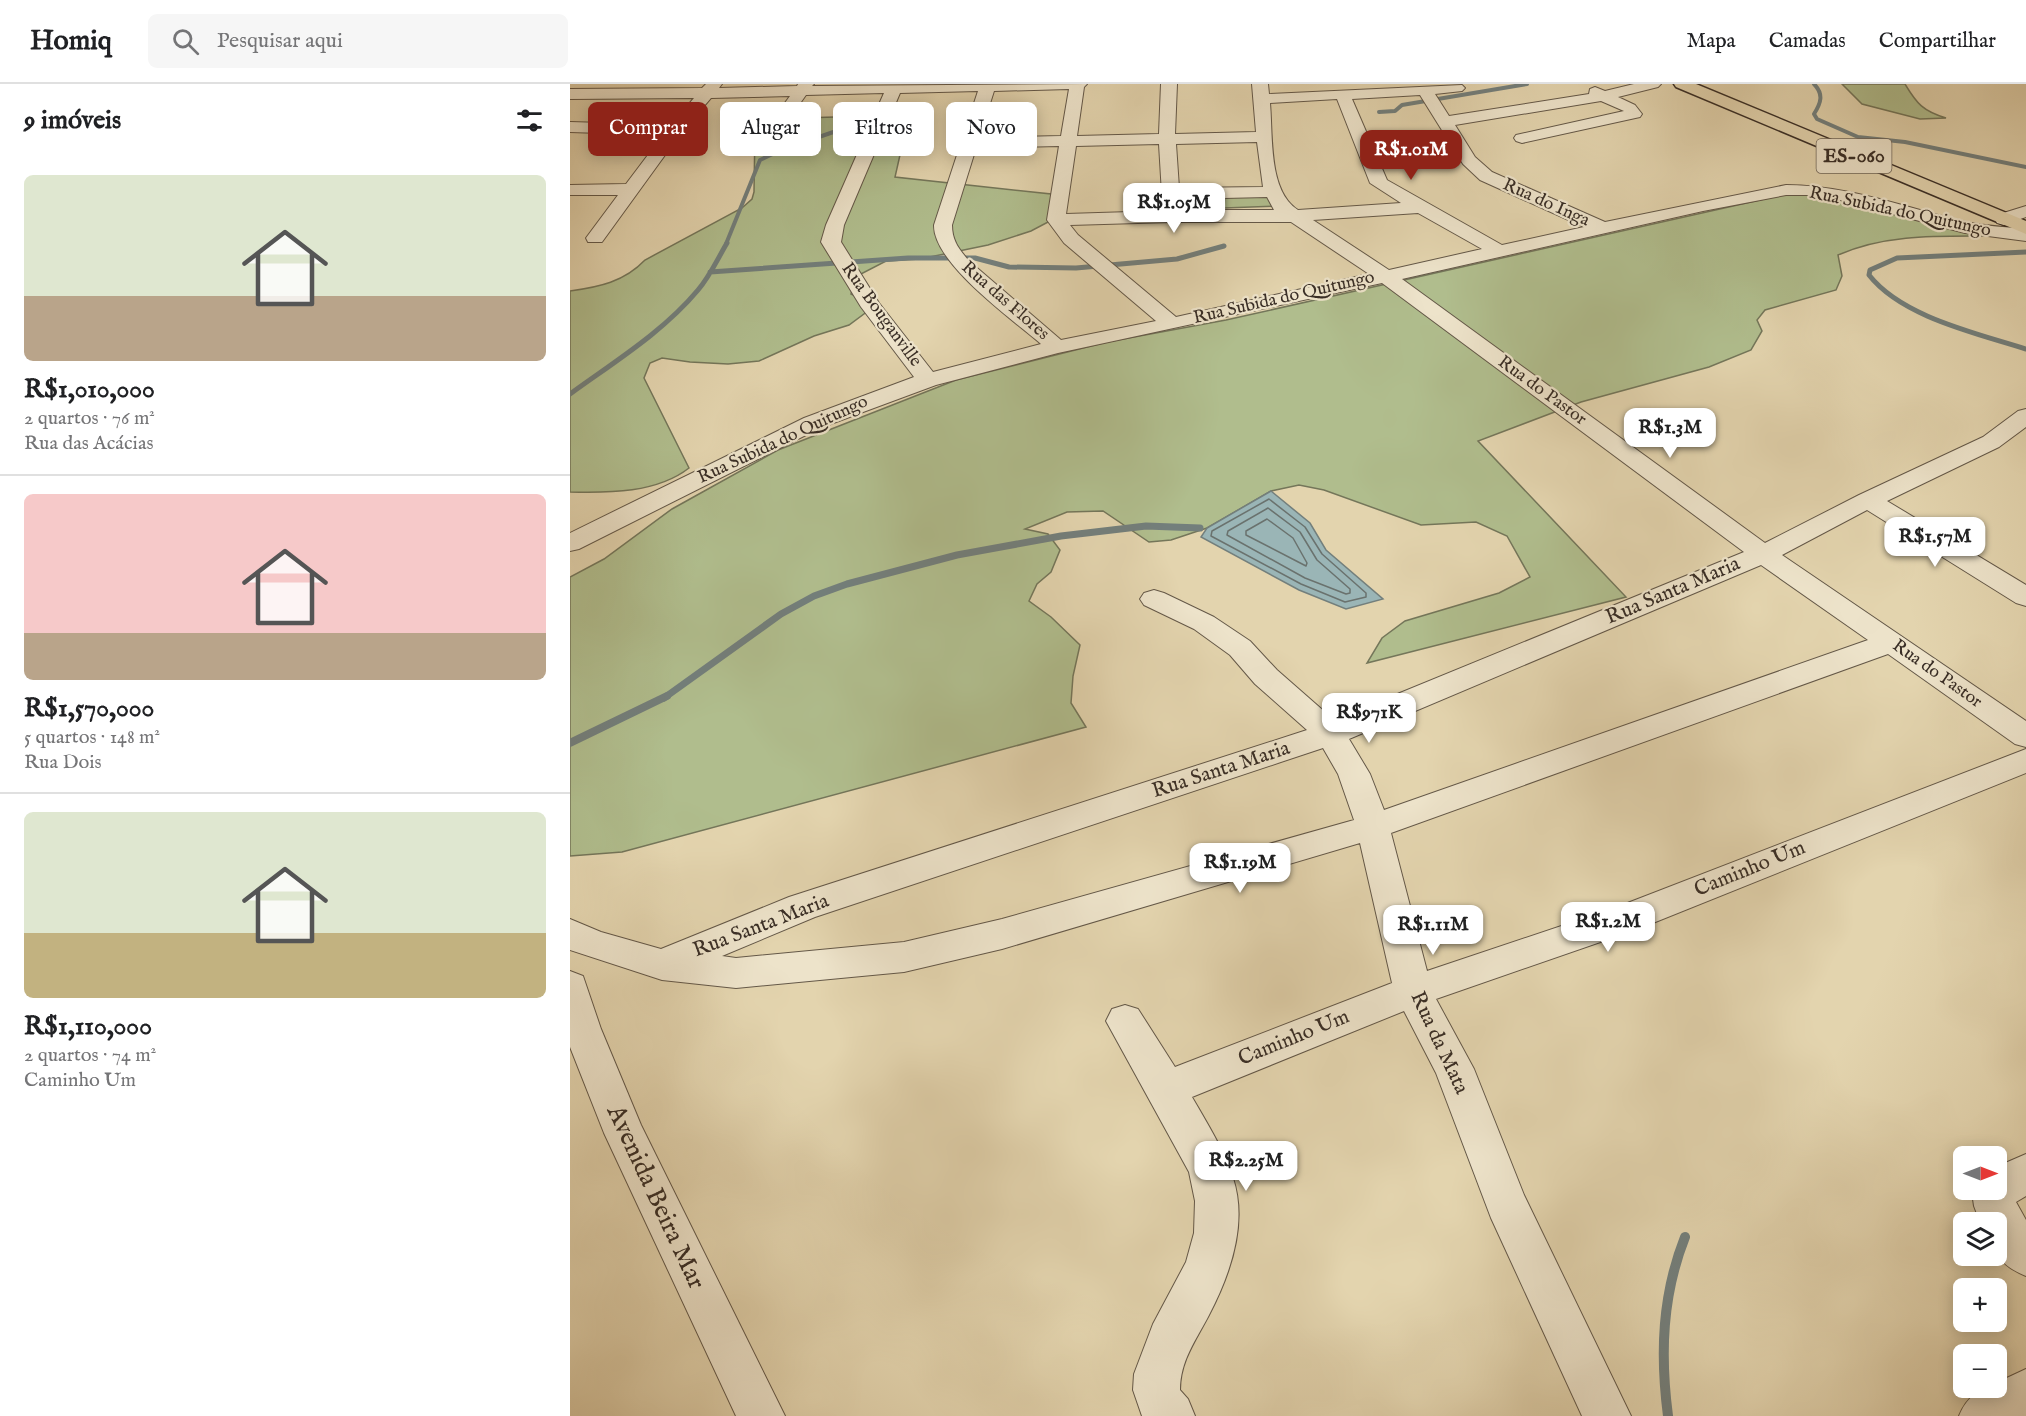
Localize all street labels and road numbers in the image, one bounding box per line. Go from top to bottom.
road number: ES-060 [1816,139,1892,173]
street label: Rua do Inga [1499,174,1593,232]
street label: Rua Subida do Quitungo [1807,181,1993,243]
street label: Rua das Flores [956,256,1054,346]
street label: Rua Bouganville [835,258,927,372]
street label: Rua Subida do Quitungo [1191,266,1377,330]
street label: Rua do Pastor [1493,351,1591,431]
street label: Rua Subida do Quitungo [694,390,872,490]
street label: Rua Santa Maria [1602,550,1745,631]
street label: Rua do Pastor [1888,635,1987,714]
street label: Rua Santa Maria [1149,735,1294,805]
street label: Caminho Um [1690,834,1810,904]
street label: Rua Santa Maria [689,887,834,964]
street label: Rua da Mata [1403,987,1475,1100]
street label: Caminho Um [1234,1003,1354,1073]
street label: Avenida Beira Mar [598,1099,713,1295]

